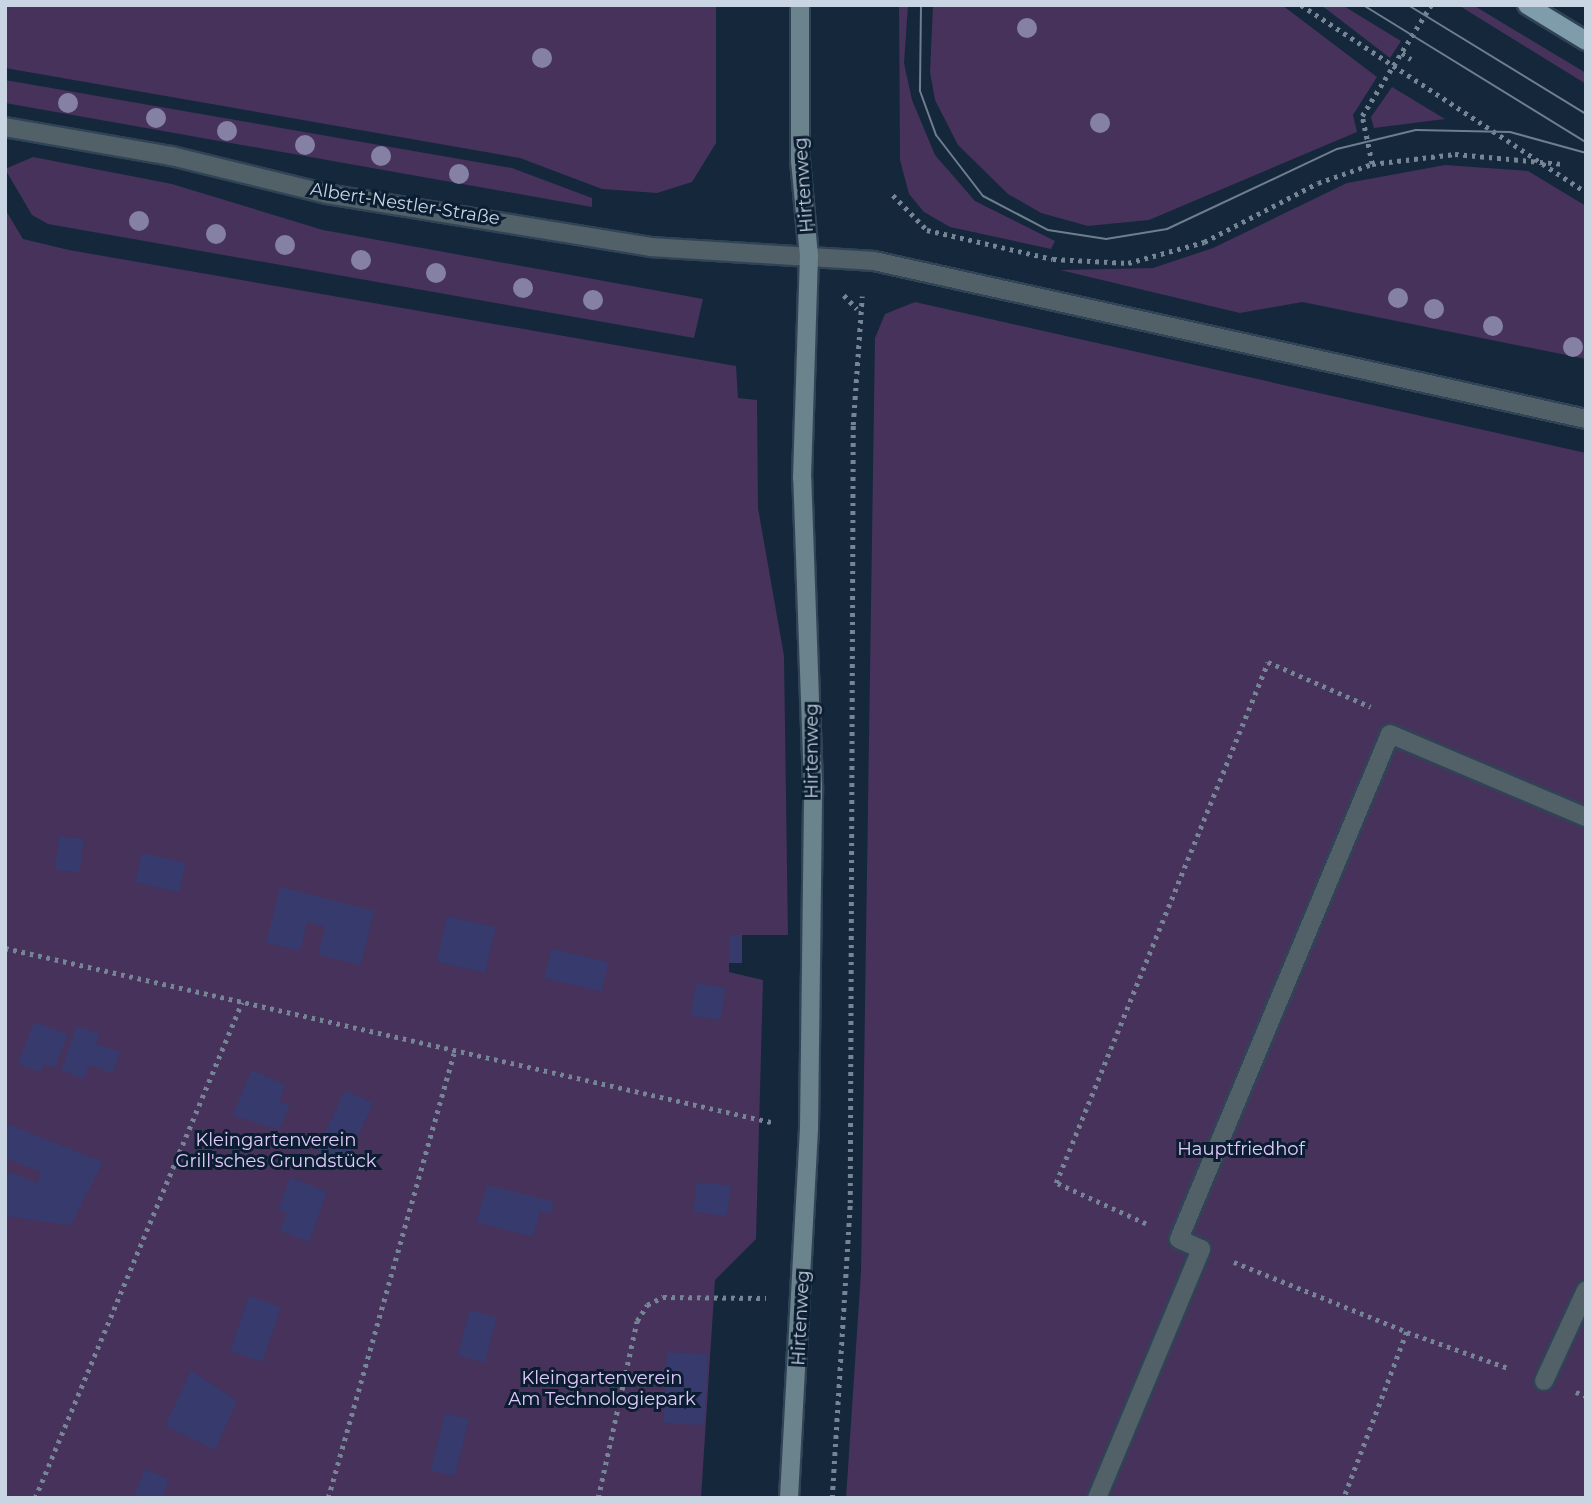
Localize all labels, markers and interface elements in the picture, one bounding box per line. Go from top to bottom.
street label: Hirtenweg [790,137,818,233]
street label: Albert-Nestler-Straße [309,178,501,230]
street label: Hirtenweg [801,703,823,799]
park label: Kleingartenverein Grill'sches Grundstück [175,1130,377,1172]
park label: Hauptfriedhof [1177,1138,1305,1160]
street label: Hirtenweg [788,1270,814,1366]
park label: Kleingartenverein Am Technologiepark [508,1368,696,1410]

